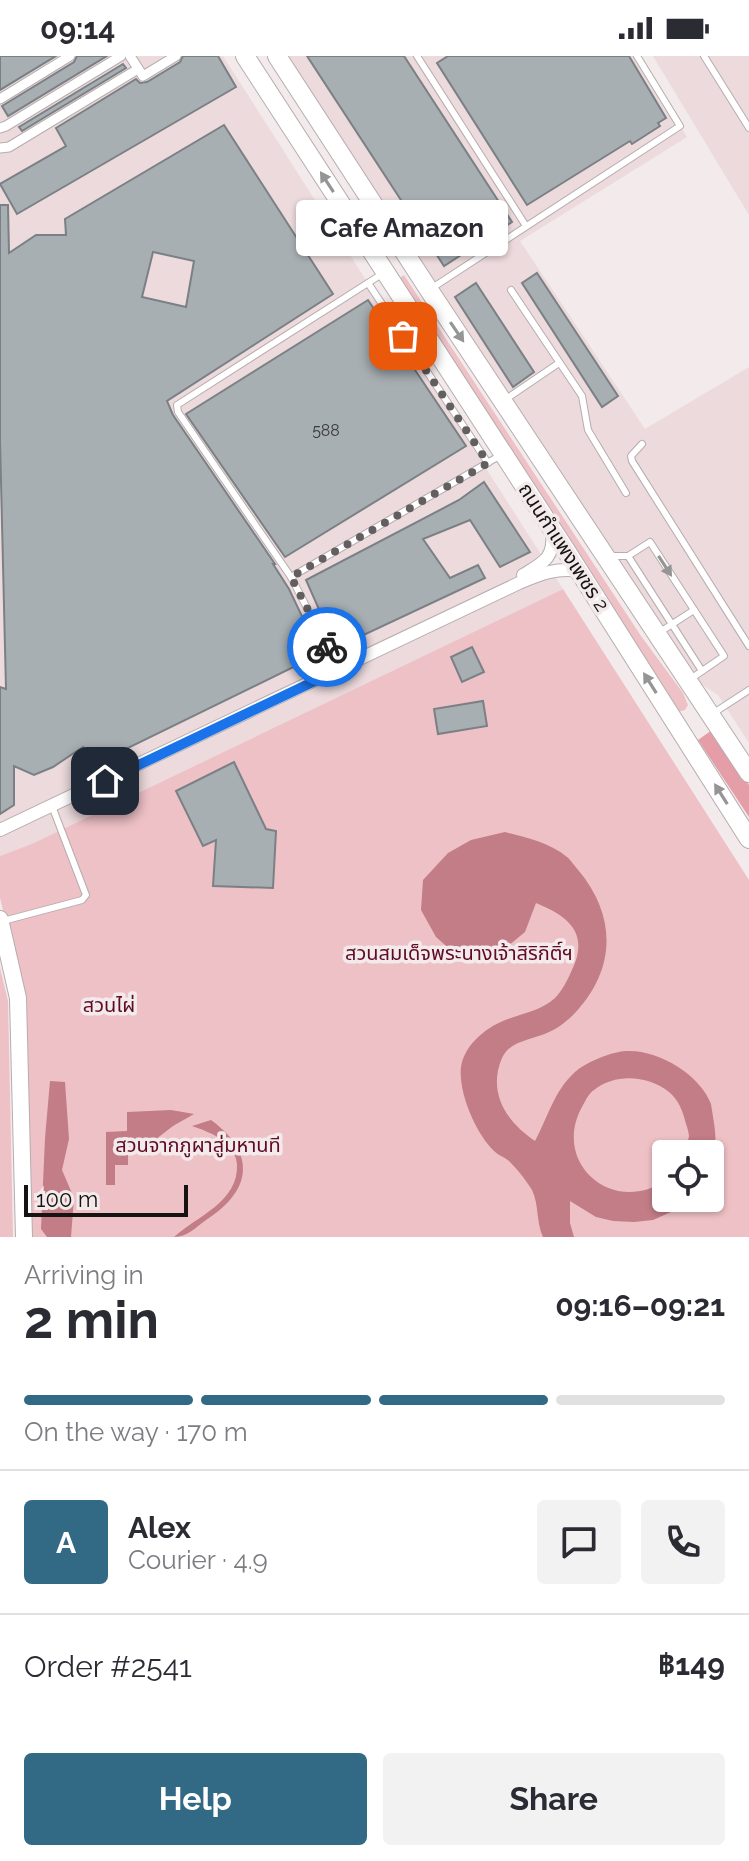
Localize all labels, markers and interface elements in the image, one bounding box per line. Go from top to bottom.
text: 09:14 [40,11,115,46]
one-way arrow [321,171,335,193]
callout: Cafe Amazon [297,200,509,256]
text: Cafe Amazon [320,213,484,243]
pin [369,302,437,370]
icon: bag [381,314,425,358]
one-way arrow [449,322,464,343]
house number: 588 [312,421,340,440]
street label: ถนนกำแพงเพชร 2 [514,478,614,616]
one-way arrow [657,555,672,576]
courier [287,607,367,687]
icon: bike [305,625,349,669]
one-way arrow [643,672,658,693]
pin [71,747,139,815]
icon: home [83,759,127,803]
one-way arrow [714,783,728,805]
park label: สวนสมเด็จพระนางเจ้าสิริกิติ์ฯ [345,941,573,965]
park label: สวนไผ่ [83,993,135,1017]
park label: สวนจากภูผาสู่มหานที [115,1133,281,1158]
map controls [652,1140,724,1212]
button: locate [652,1140,724,1212]
scale bar [24,1181,188,1217]
text: 100 m [36,1186,98,1212]
text: Arriving in [24,1260,144,1290]
text: 09:16–09:21 [555,1288,725,1323]
text: 2 min [24,1289,159,1350]
text: On the way · 170 m [24,1417,248,1447]
button: chat [537,1500,621,1584]
button: phone [641,1500,725,1584]
text: Alex [128,1510,191,1545]
text: A [56,1525,76,1560]
text: Courier · 4.9 [128,1545,268,1575]
text: ฿149 [658,1647,725,1682]
text: Order #2541 [24,1649,192,1684]
button: Help [24,1753,367,1845]
button: Share [383,1753,725,1845]

